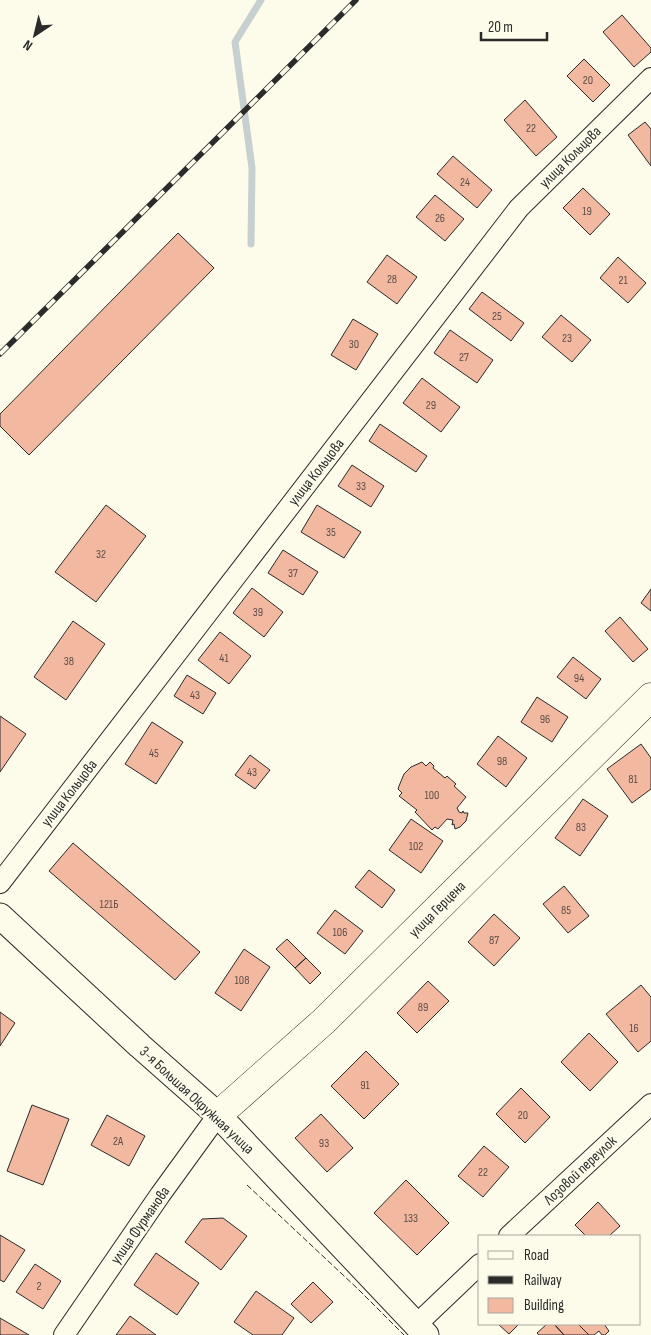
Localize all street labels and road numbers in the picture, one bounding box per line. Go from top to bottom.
street label: улица Кольцова [535,122,606,192]
street label: улица Кольцова [284,435,349,510]
street label: улица Кольцова [37,756,102,831]
street label: улица Герцена [405,877,470,942]
street label: 3-я Большая Окружная улица [135,1042,258,1159]
street label: Лозовой переулок [539,1131,621,1210]
street label: улица Фурманова [107,1182,174,1268]

